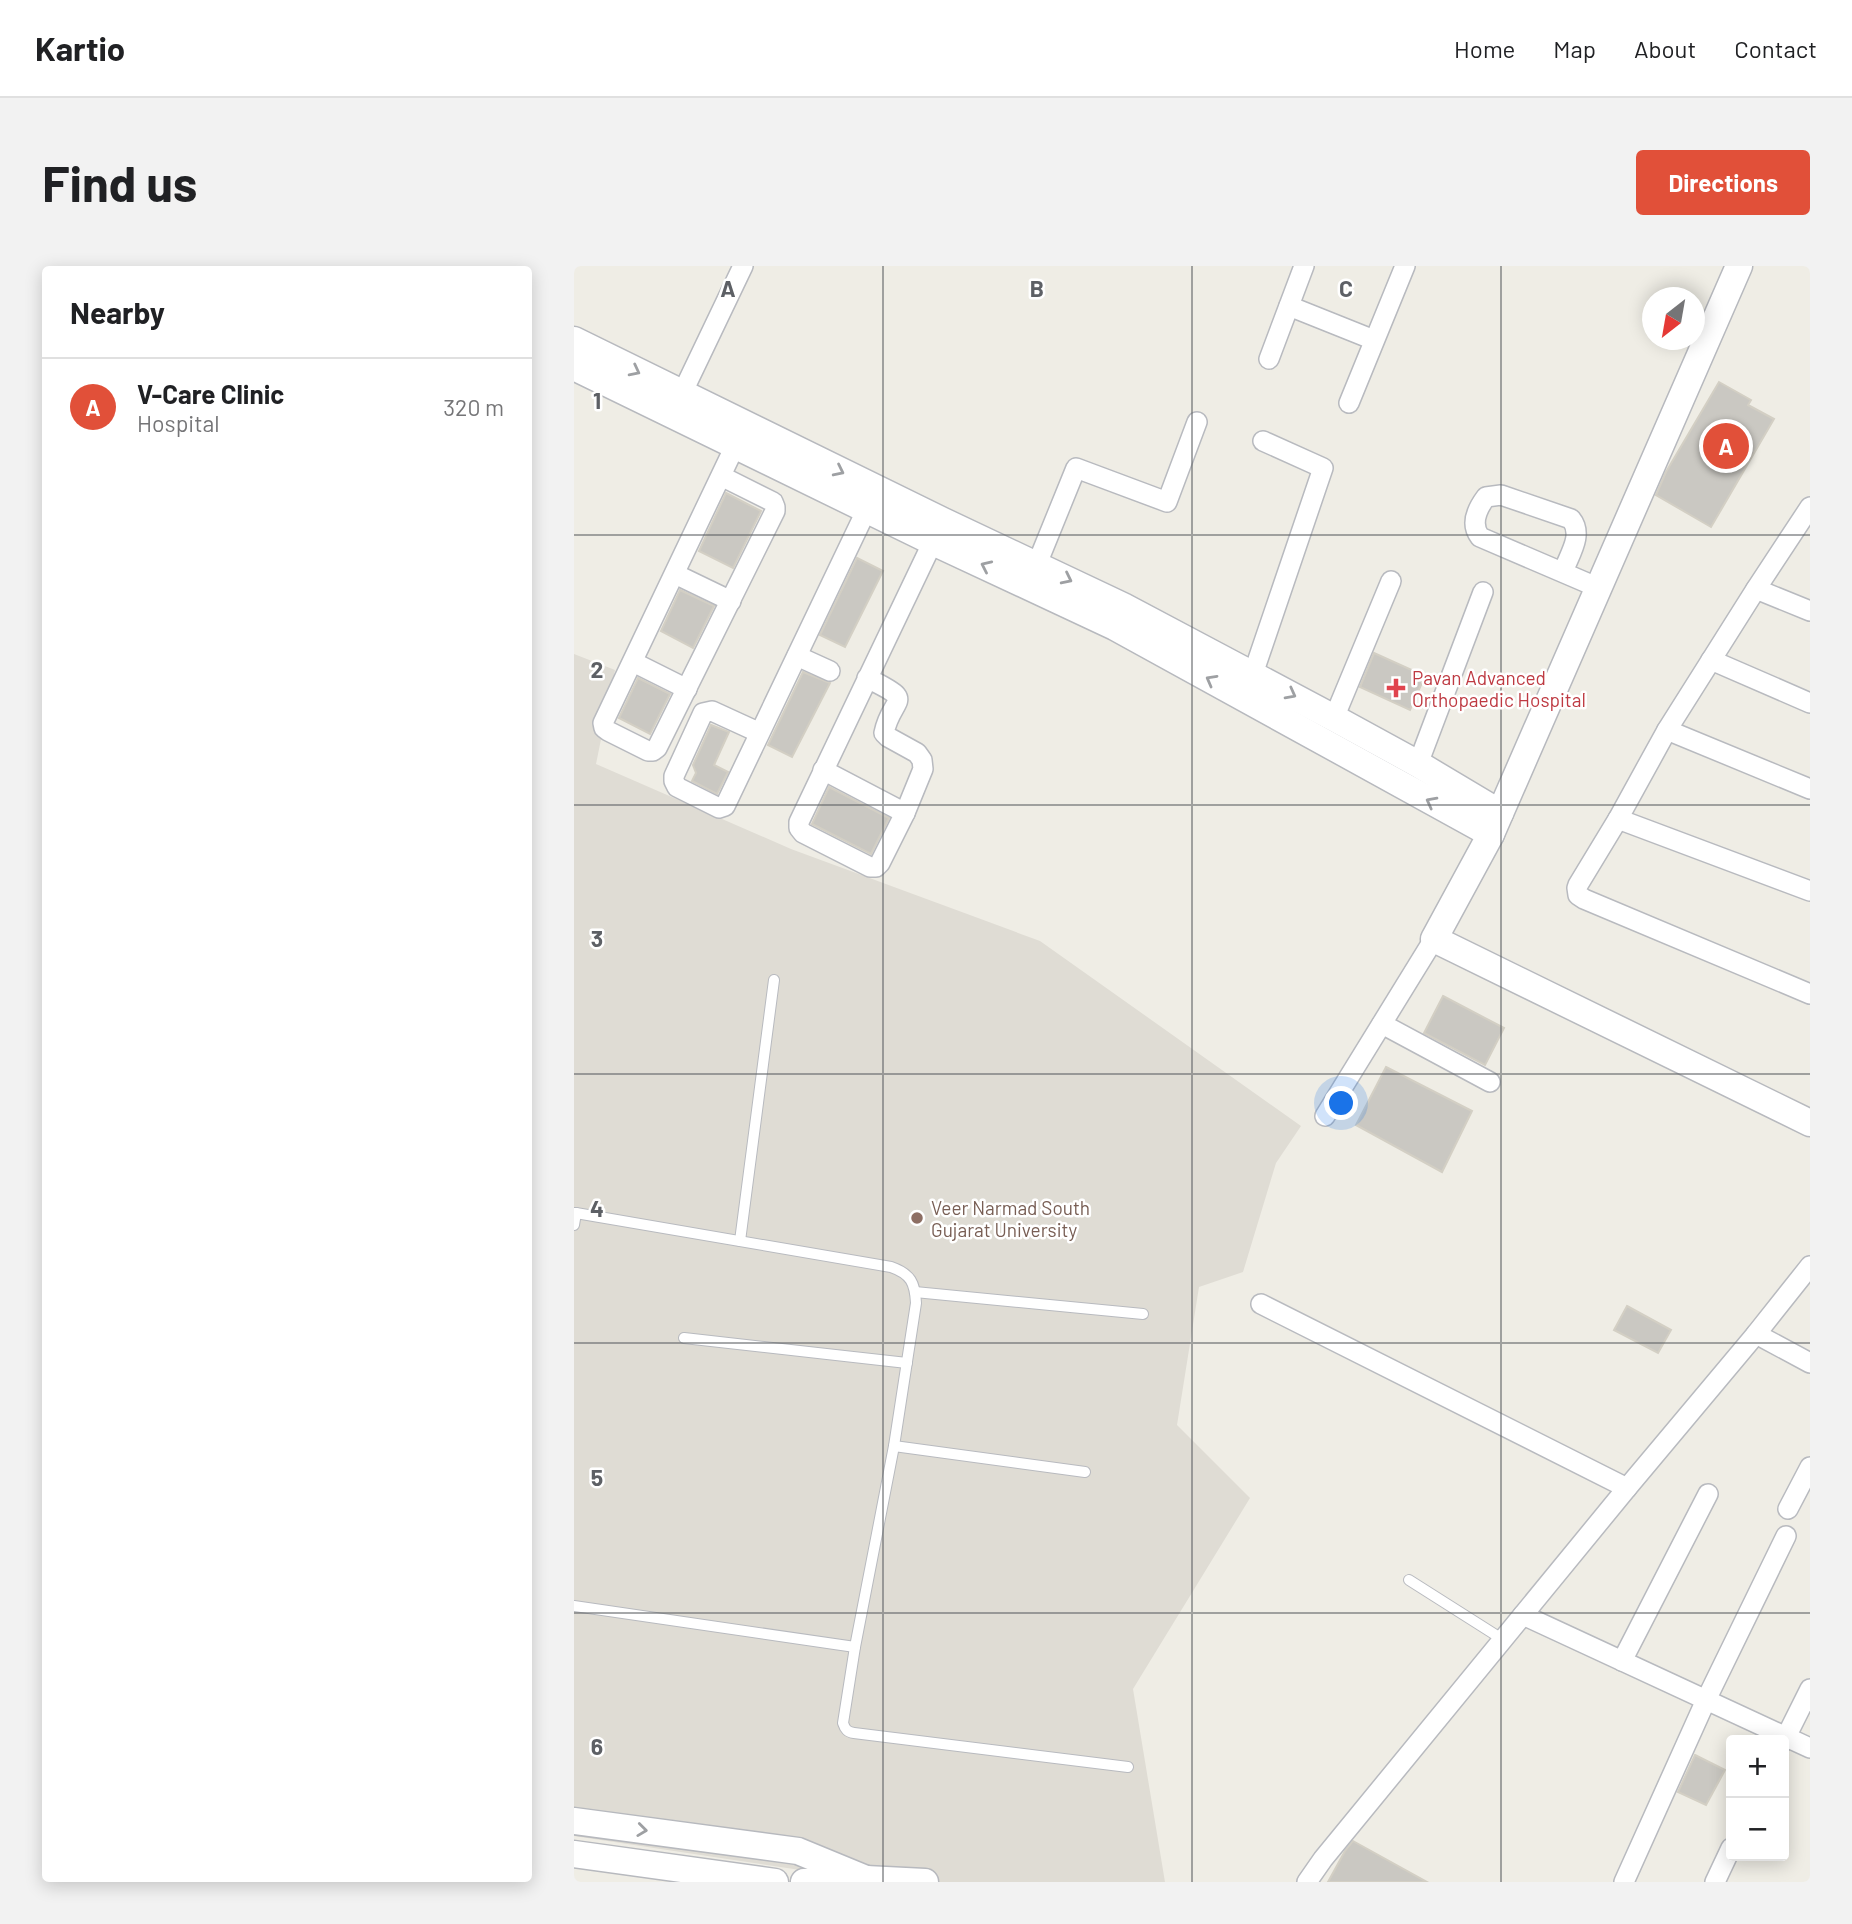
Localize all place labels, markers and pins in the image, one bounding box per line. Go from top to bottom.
pin: A [1703,420,1749,472]
place label: Pavan Advanced Orthopaedic Hospital [1412,666,1586,711]
marker: Pavan Advanced Orthopaedic Hospital [1386,678,1406,698]
place label: Veer Narmad South Gujarat University [931,1196,1090,1241]
marker: Veer Narmad South Gujarat University [909,1210,925,1226]

